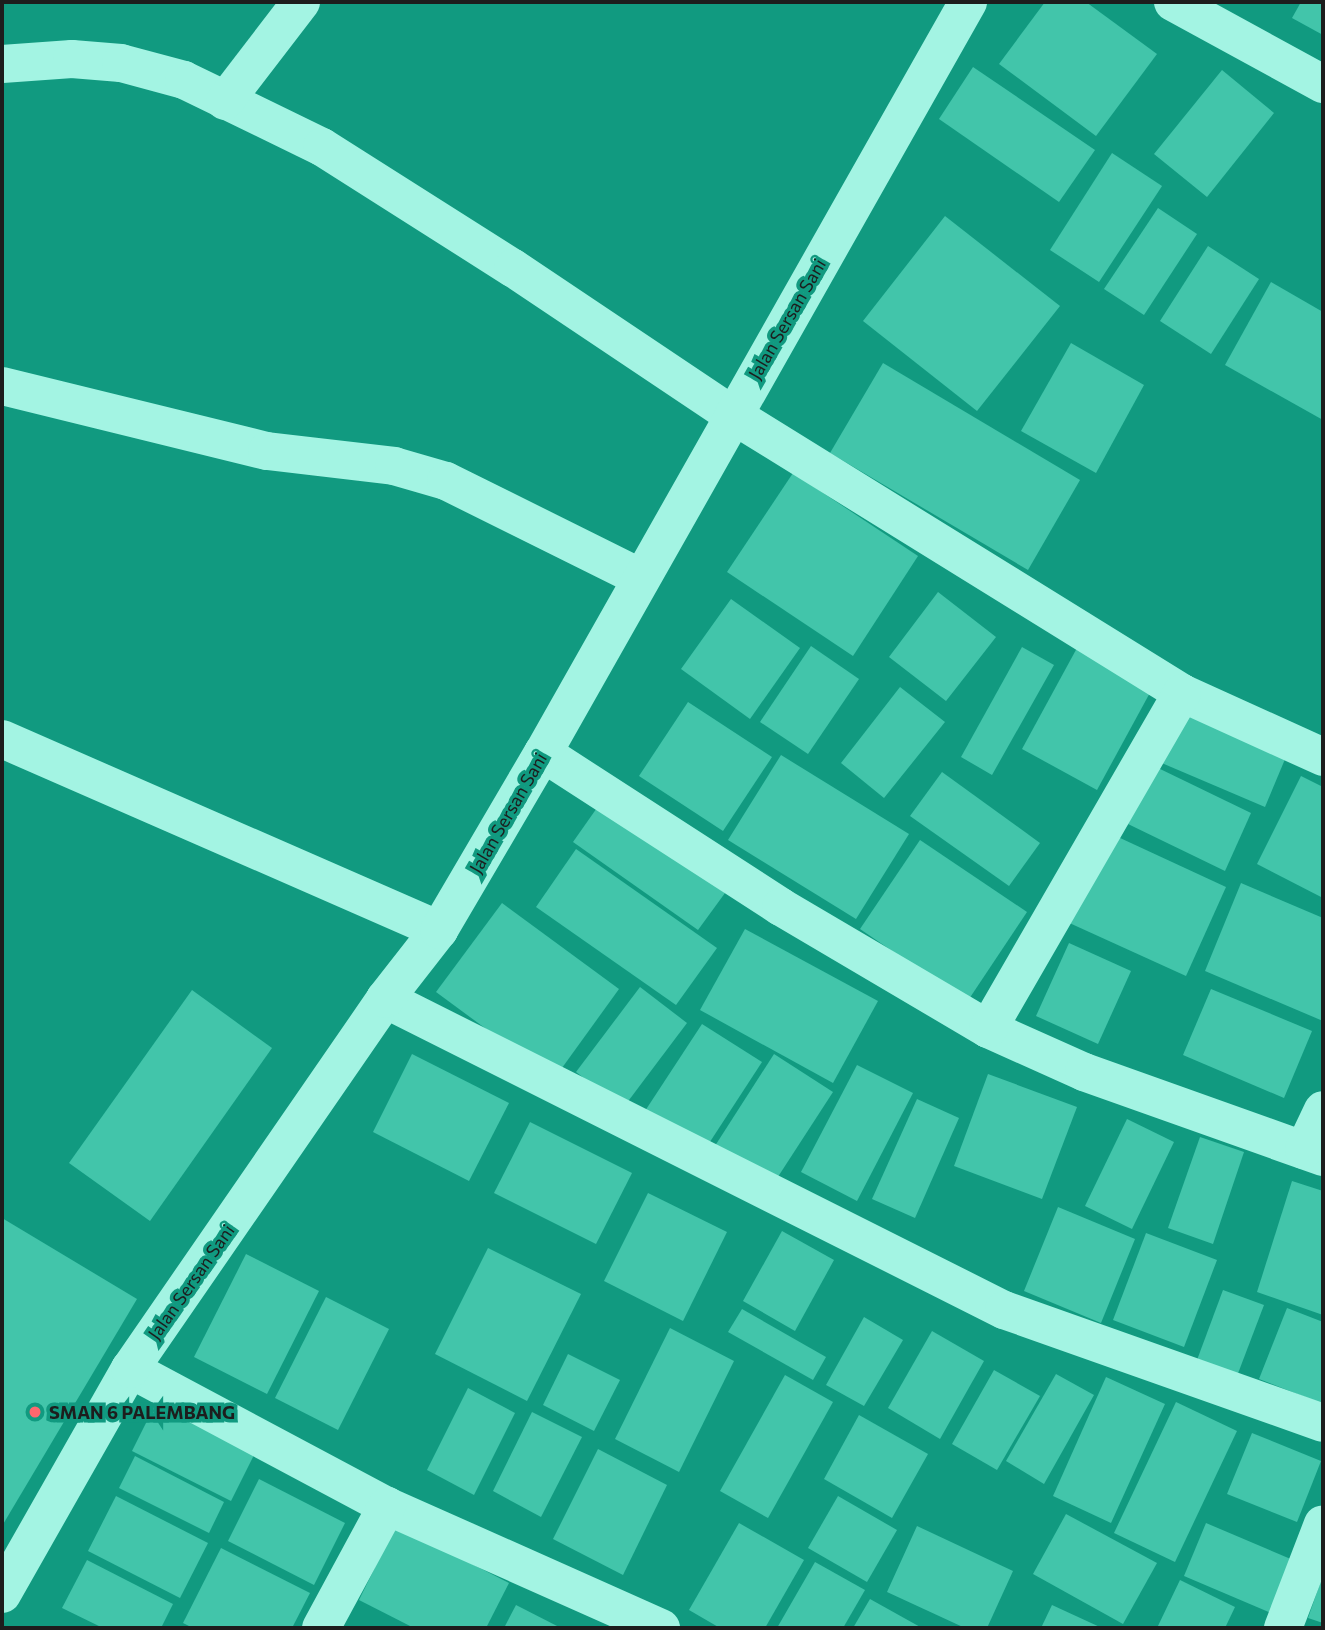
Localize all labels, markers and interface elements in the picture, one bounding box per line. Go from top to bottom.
street label: Jalan Sersan Sani [744,255,830,383]
street label: Jalan Sersan Sani [465,749,551,877]
street label: Jalan Sersan Sani [143,1220,239,1344]
place label: SMAN 6 PALEMBANG [49,1401,235,1423]
marker: SMAN 6 PALEMBANG [27,1404,43,1420]

